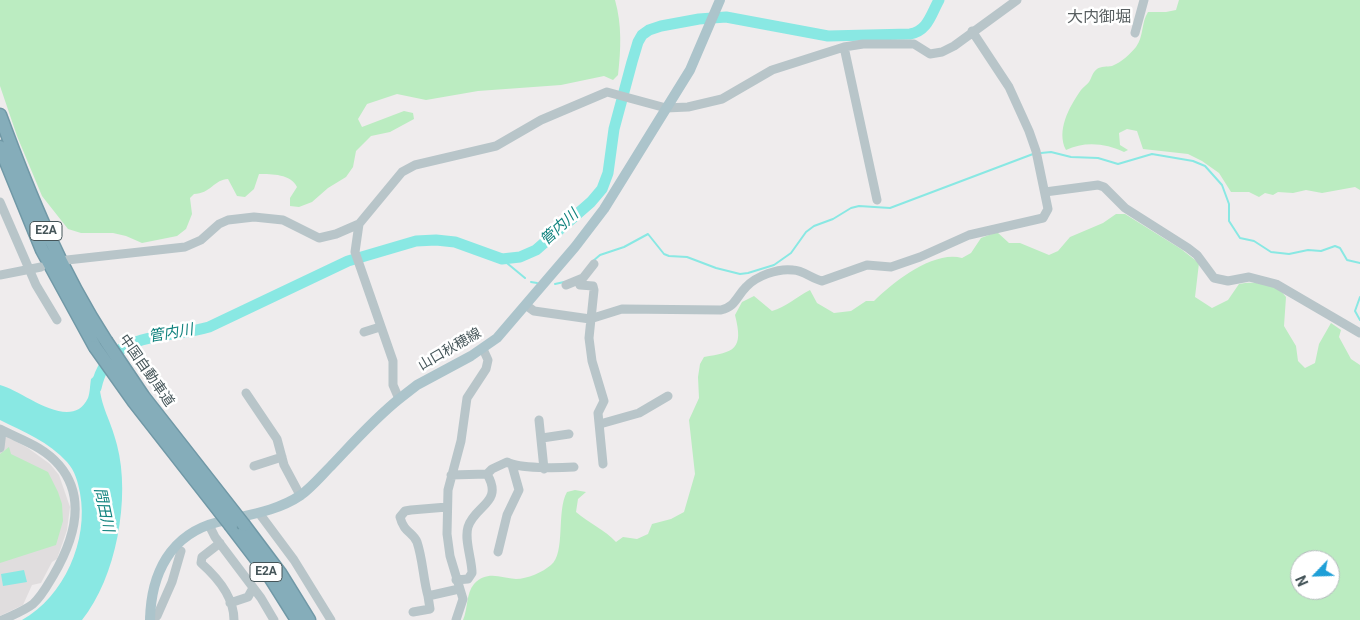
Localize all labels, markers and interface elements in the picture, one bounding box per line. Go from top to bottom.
district label: 大内御堀 [1067,8,1131,28]
water label: 管内川 [537,206,583,250]
road number: E2A [30,222,62,240]
water label: 管内川 [147,321,195,347]
street label: 山口秋穂線 [415,325,485,375]
street label: 中国自動車道 [115,332,177,410]
water label: 問田川 [90,486,116,534]
north arrow [1290,550,1340,600]
road number: E2A [250,562,282,582]
text: N [1293,573,1312,588]

